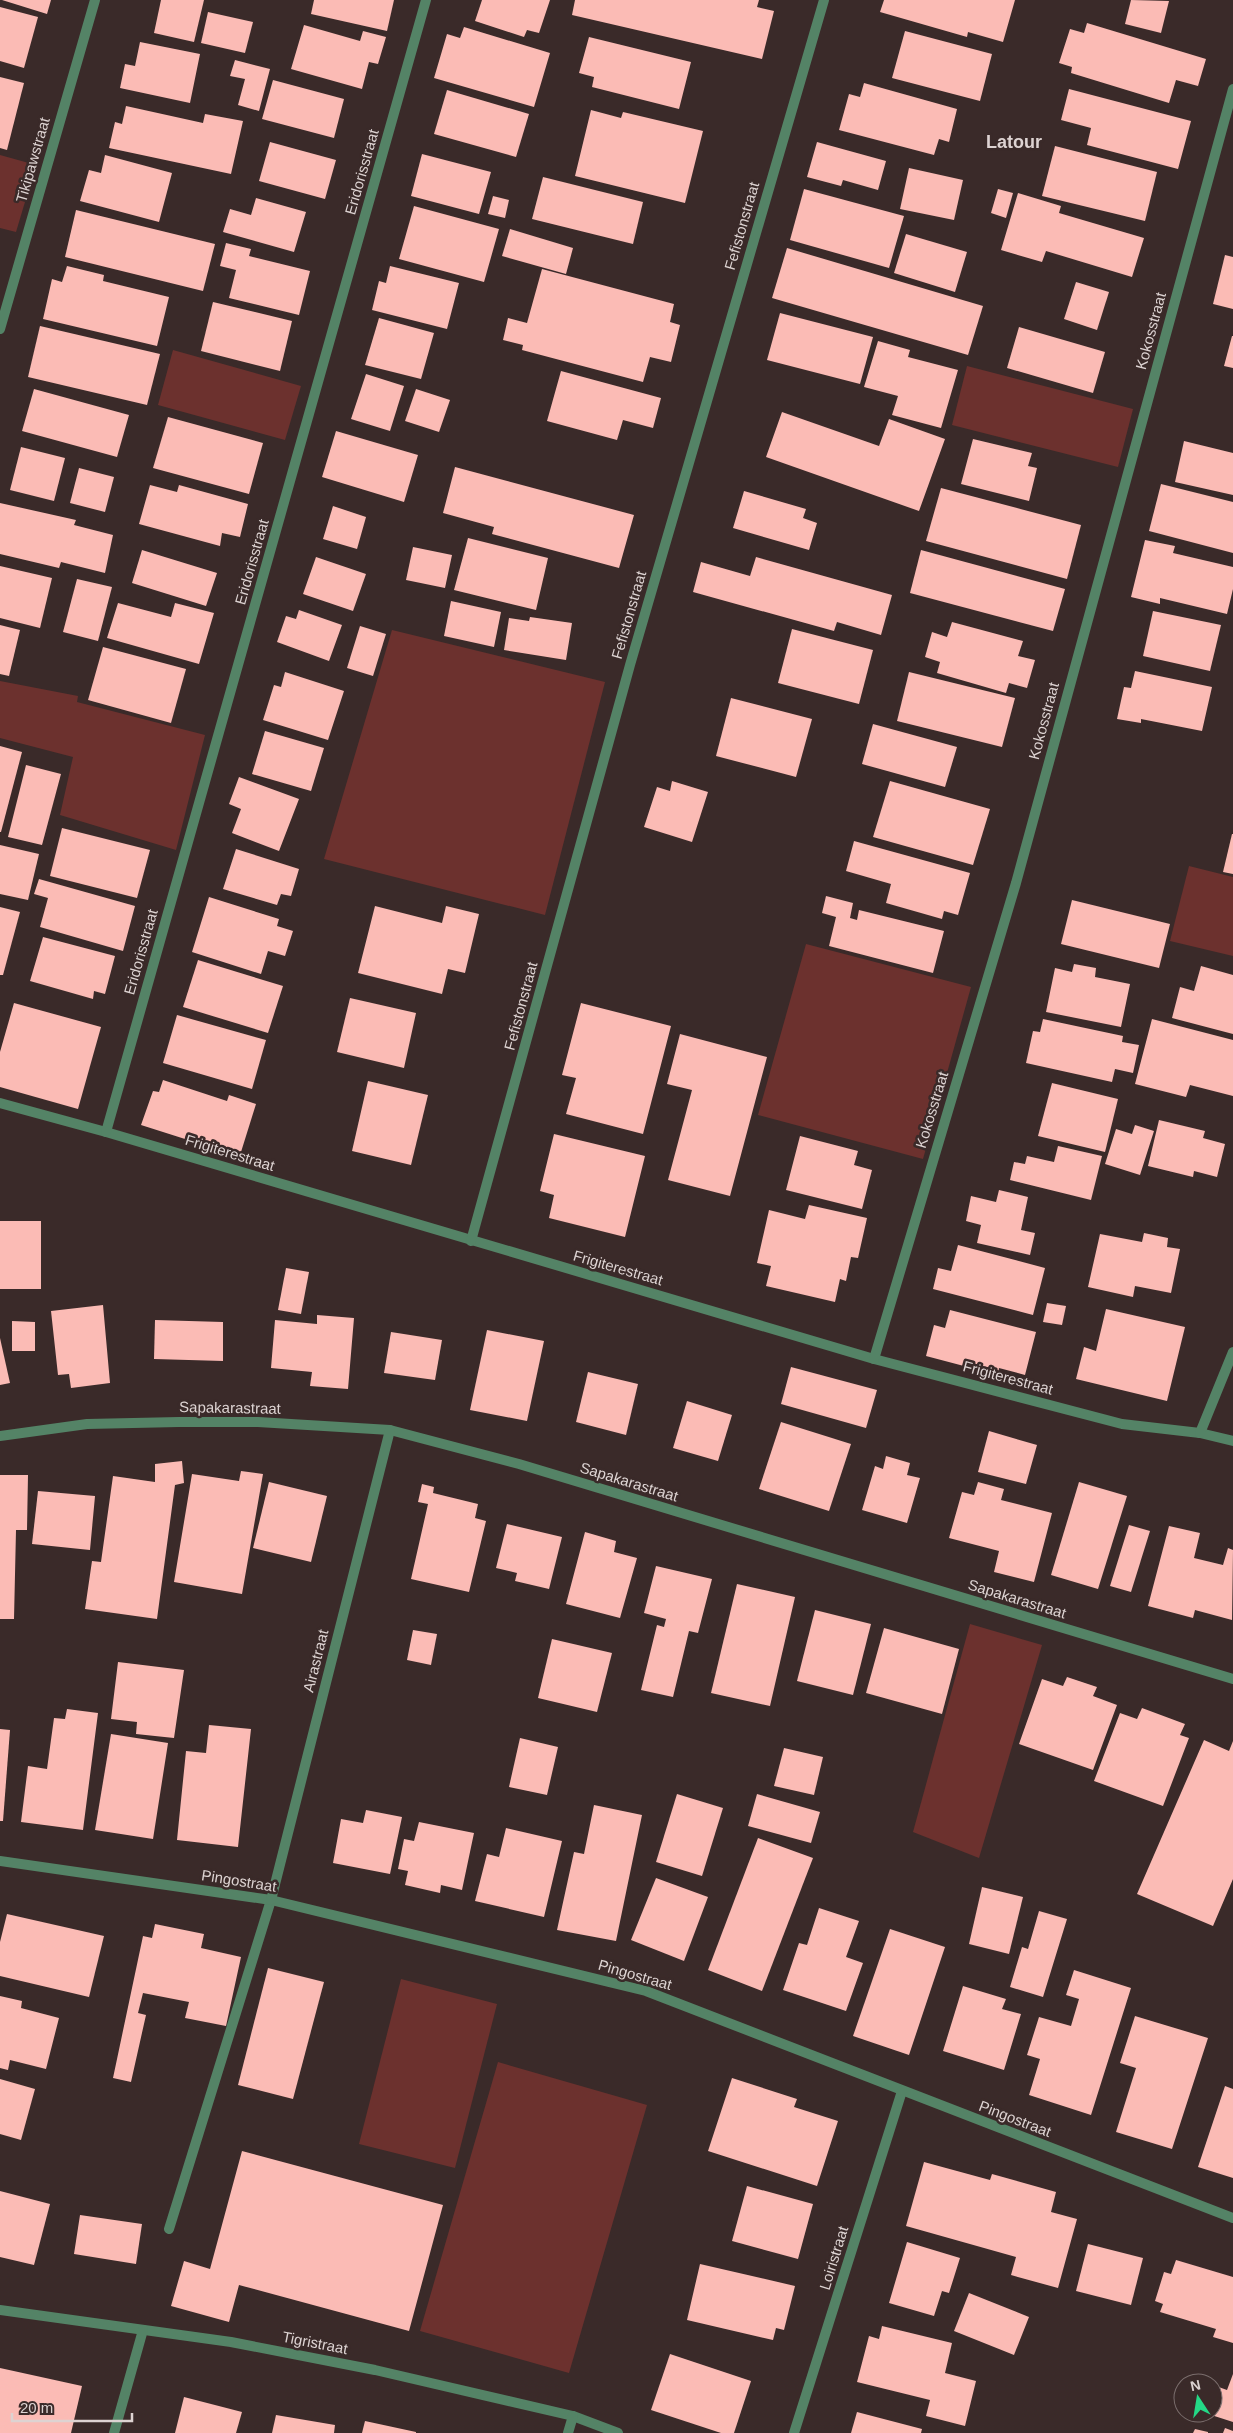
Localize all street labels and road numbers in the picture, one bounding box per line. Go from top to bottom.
street label: Tikipawstraat [12,115,53,204]
street label: Eridorisstraat [341,126,382,217]
street label: Fefistonstraat [721,179,762,272]
street label: Kokosstraat [1132,290,1169,371]
street label: Eridorisstraat [231,516,272,607]
street label: Fefistonstraat [608,568,649,661]
street label: Kokosstraat [1025,680,1062,761]
street label: Eridorisstraat [120,906,161,997]
street label: Fefistonstraat [501,959,541,1052]
street label: Kokosstraat [912,1069,951,1150]
street label: Frigiterestraat [183,1131,278,1174]
street label: Frigiterestraat [571,1247,666,1289]
street label: Frigiterestraat [961,1357,1056,1398]
street label: Sapakarastraat [179,1398,282,1417]
street label: Sapakarastraat [578,1459,681,1505]
street label: Sapakarastraat [966,1576,1069,1622]
street label: Airastraat [300,1627,332,1694]
street label: Pingostraat [200,1866,279,1895]
street label: Pingostraat [596,1956,675,1993]
street label: Pingostraat [977,2097,1054,2140]
street label: Loiristraat [816,2223,852,2292]
street label: Tigristraat [281,2328,350,2357]

